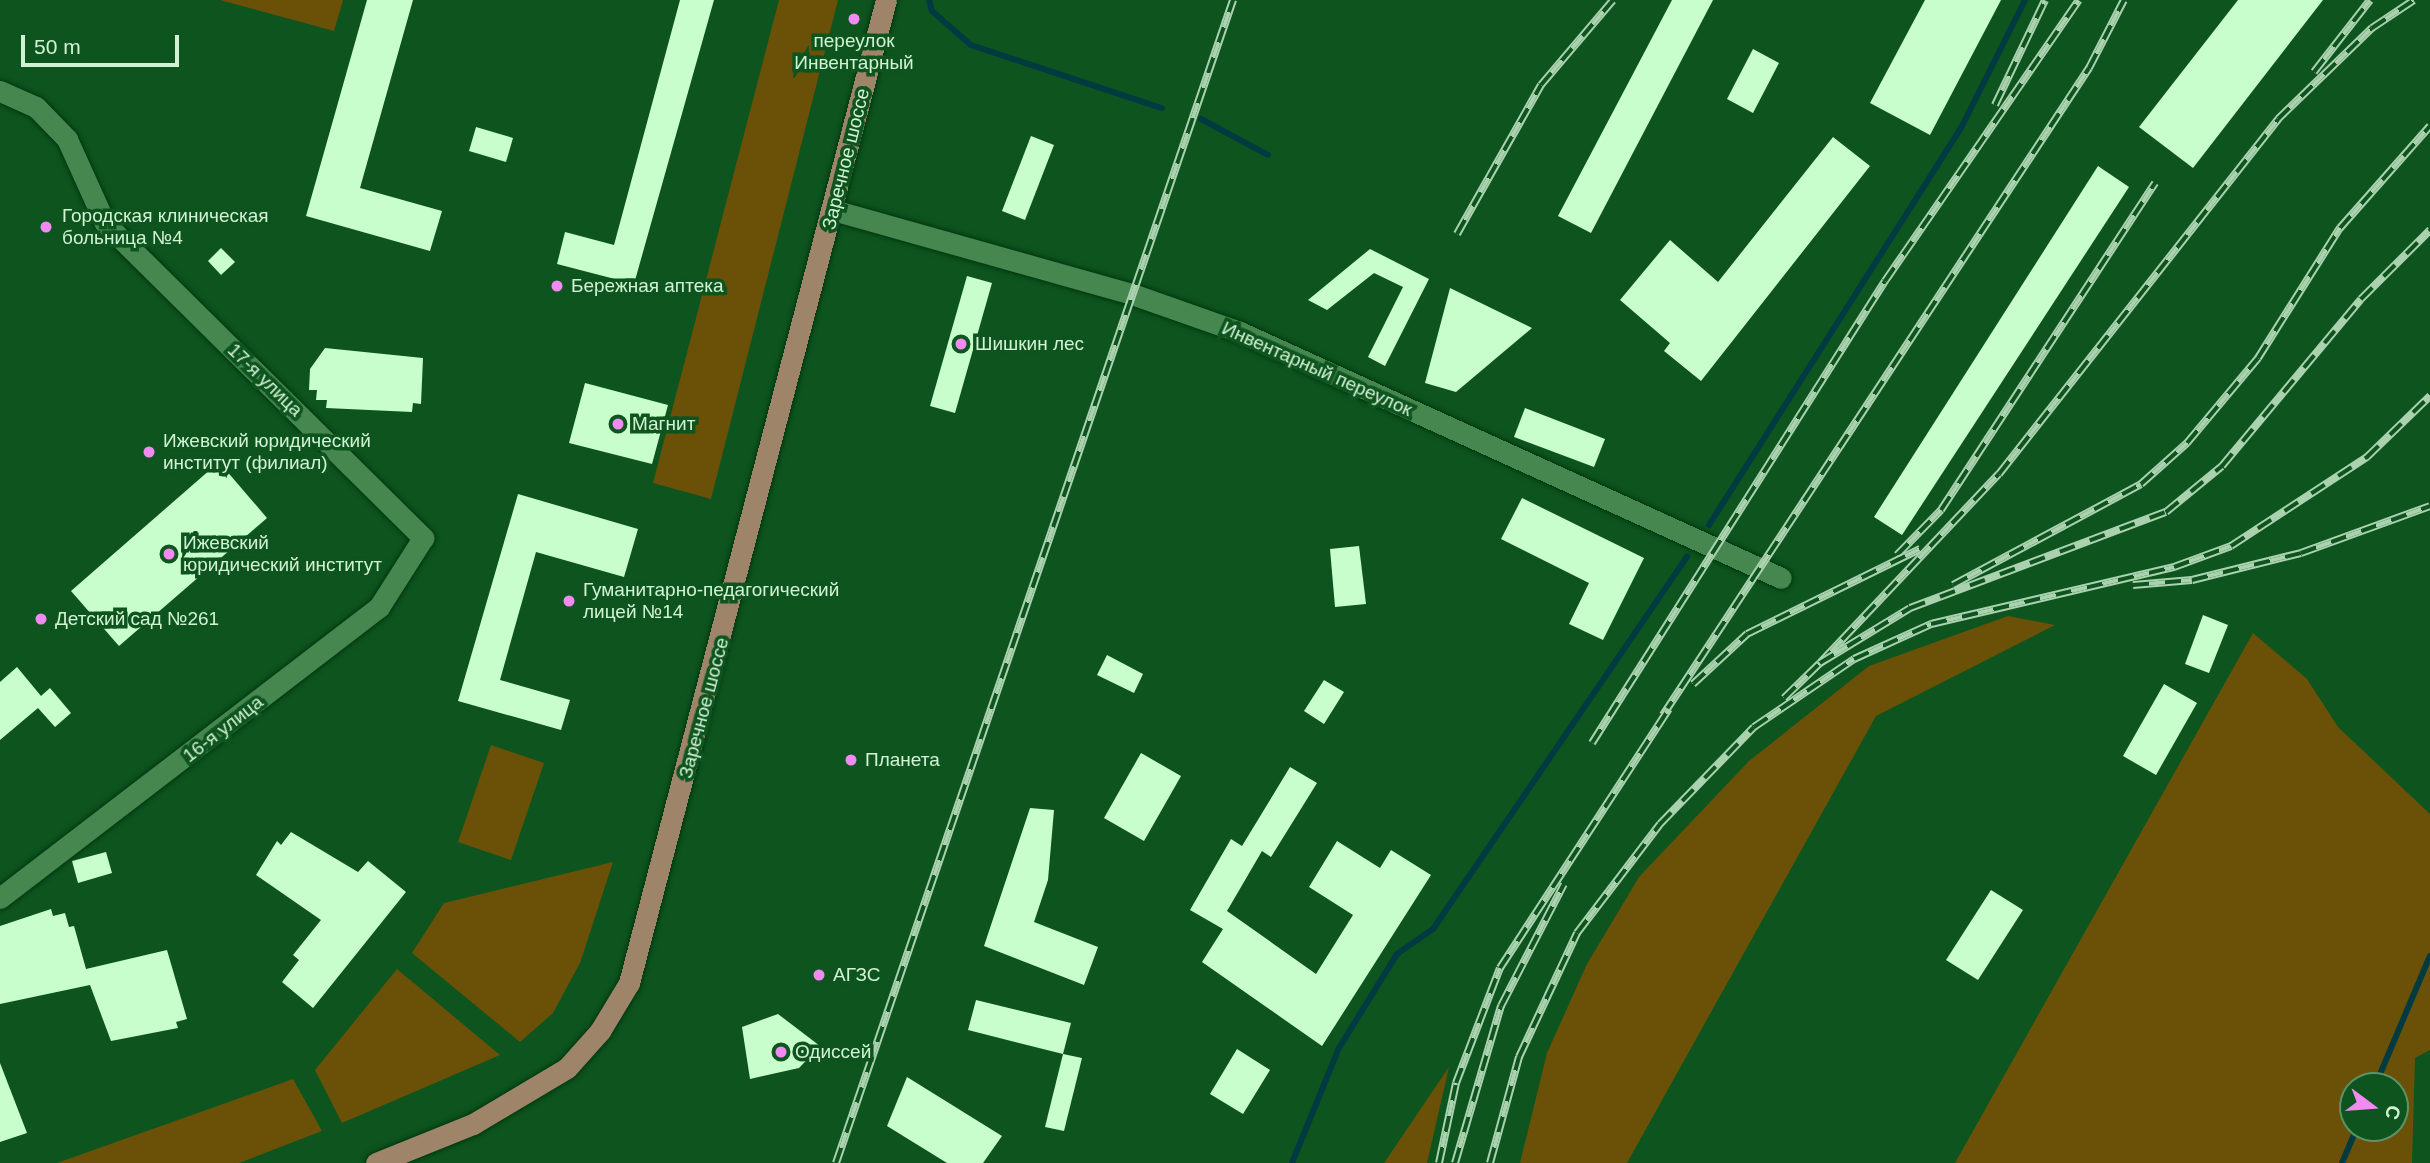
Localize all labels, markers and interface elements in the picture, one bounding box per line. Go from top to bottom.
marker: переулок Инвентарный [846,11,862,27]
scale bar [24,21,182,65]
place label: переулок Инвентарный [794,30,914,74]
text: 50 m [34,35,81,58]
street label: Заречное шоссе [817,86,875,232]
place label: Городская клиническая больница №4 [62,205,269,249]
marker: Городская клиническая больница №4 [36,217,56,237]
place label: Бережная аптека [571,275,724,297]
marker: Бережная аптека [549,278,565,294]
street label: Инвентарный переулок [1218,317,1416,421]
place label: Шишкин лес [975,333,1084,355]
marker: Шишкин лес [953,336,969,352]
street label: 17-я улица [223,339,307,421]
place label: Магнит [632,413,695,435]
marker: Магнит [610,416,626,432]
place label: Ижевский юридический институт (филиал) [163,430,371,474]
marker: Ижевский юридический институт (филиал) [141,444,157,460]
place label: Ижевский юридический институт [183,532,382,576]
marker: Ижевский юридический институт [161,546,177,562]
place label: Гуманитарно-педагогический лицей №14 [583,579,839,623]
marker: Гуманитарно-педагогический лицей №14 [561,593,577,609]
place label: Детский сад №261 [55,608,219,630]
marker: Детский сад №261 [33,611,49,627]
street label: Заречное шоссе [674,635,734,781]
street label: 16-я улица [178,691,268,767]
place label: Планета [865,749,940,771]
marker: Планета [843,752,859,768]
place label: АГЗС [833,964,881,986]
marker: АГЗС [811,967,827,983]
place label: Одиссей [795,1041,871,1063]
marker: Одиссей [773,1044,789,1060]
north arrow [2339,1072,2409,1142]
text: С [2381,1103,2405,1122]

